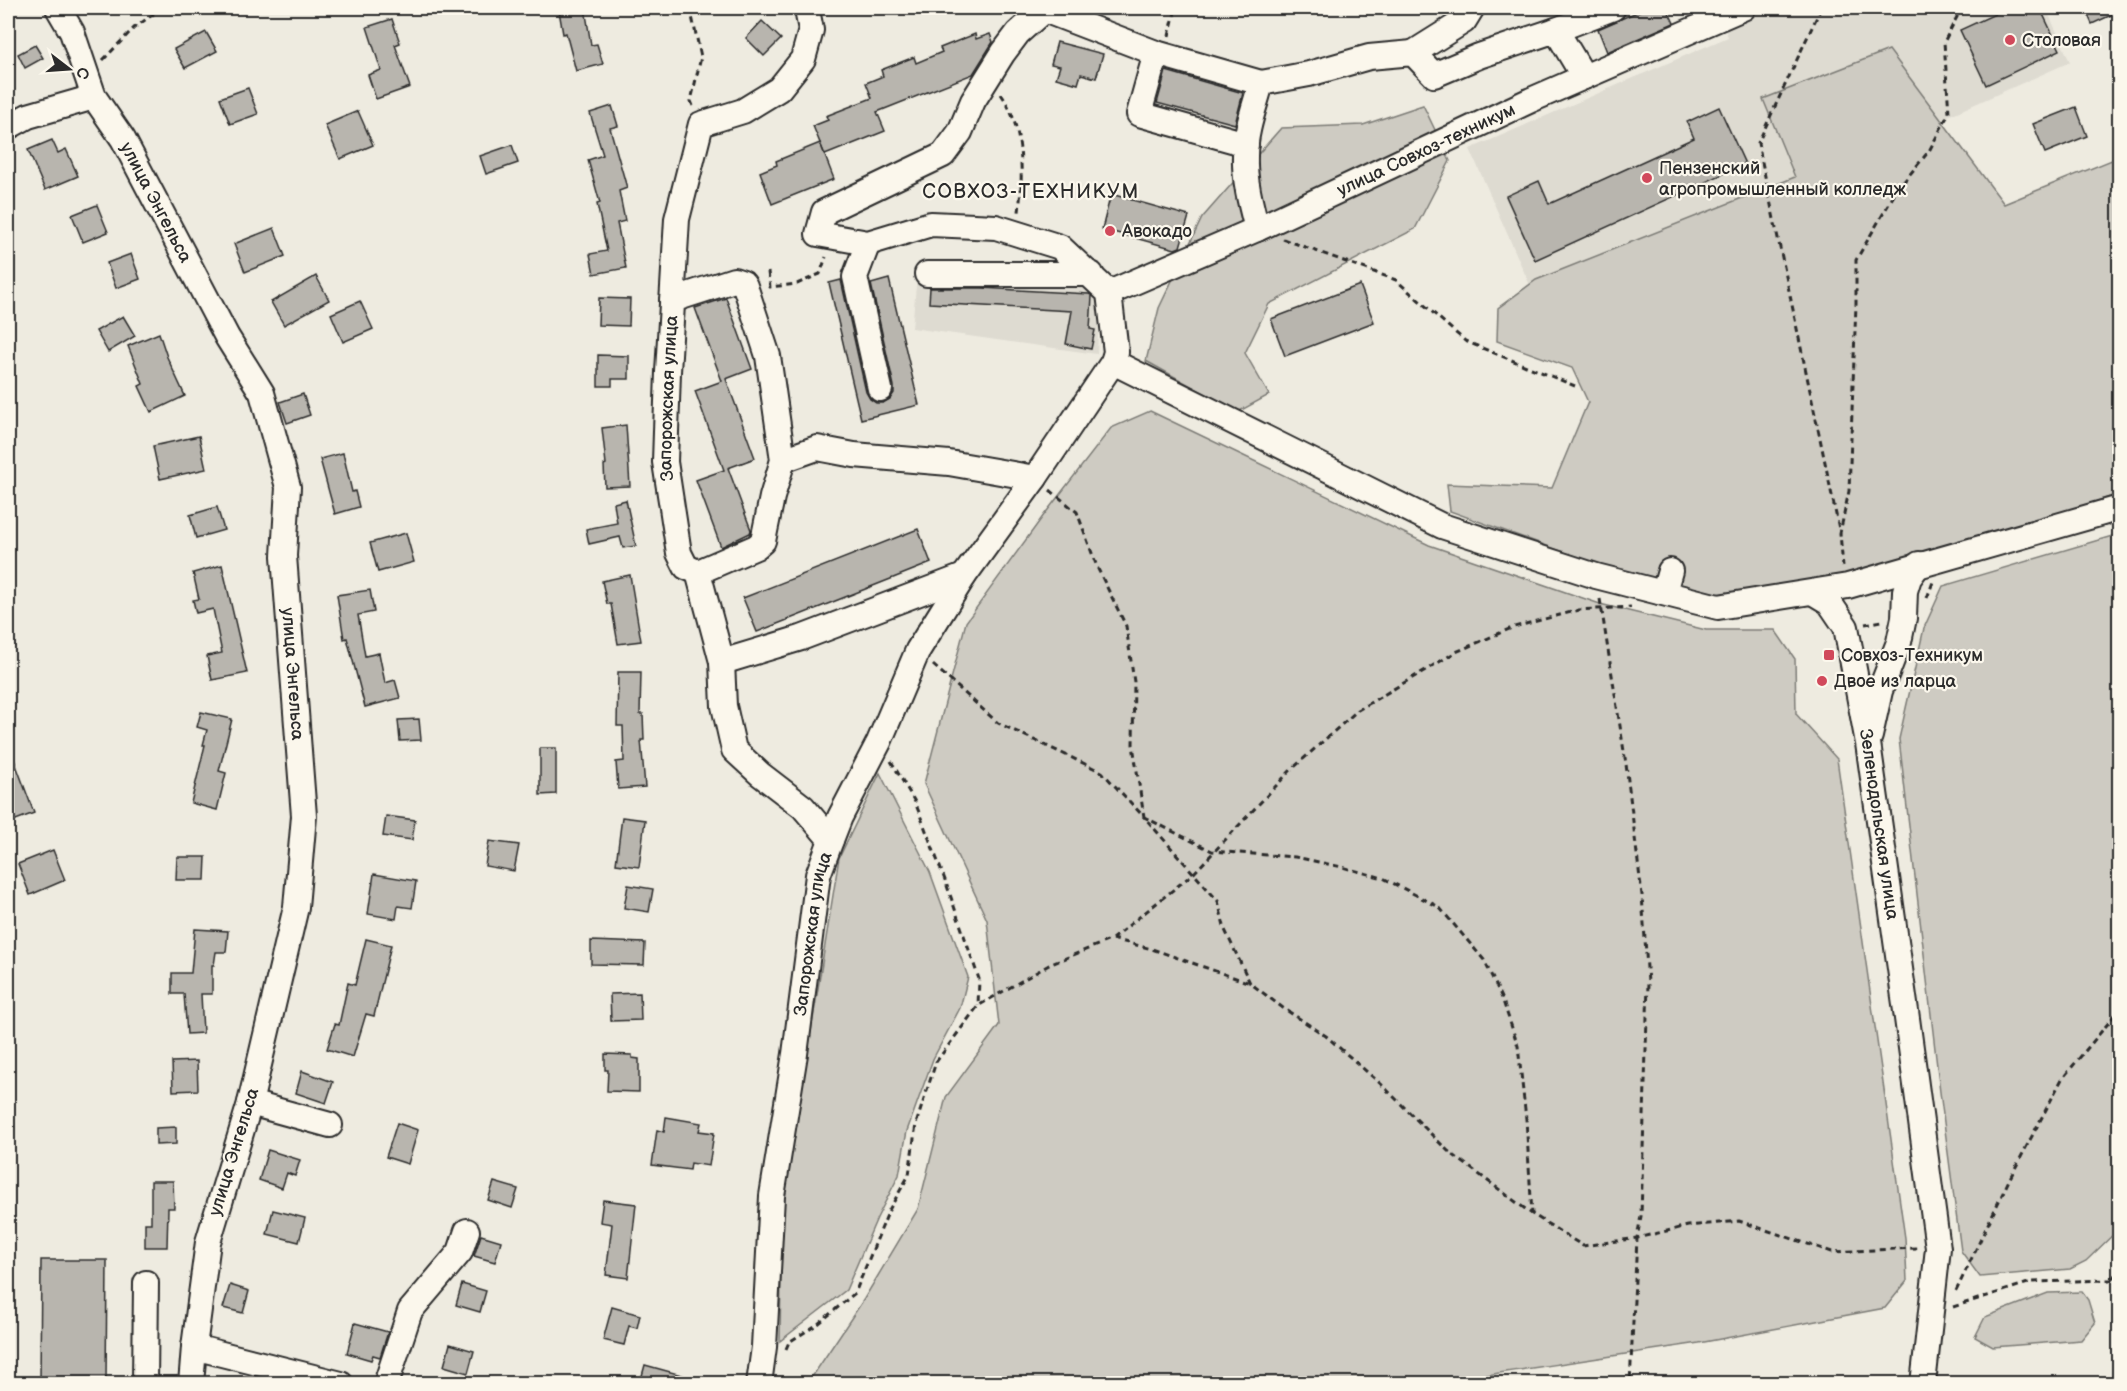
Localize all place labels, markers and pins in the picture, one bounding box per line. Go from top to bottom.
place label: Столовая [2022,30,2101,51]
marker: Столовая [2003,33,2017,47]
place label: Пензенский агропромышленный колледж [1659,158,1906,200]
marker: Пензенский агропромышленный колледж [1640,171,1654,185]
place label: Авокадо [1121,221,1192,242]
marker: Авокадо [1103,224,1117,238]
place label: Совхоз-Техникум [1841,645,1983,666]
marker: Совхоз-Техникум [1822,648,1836,662]
place label: Двое из ларца [1834,671,1957,692]
marker: Двое из ларца [1815,674,1829,688]

